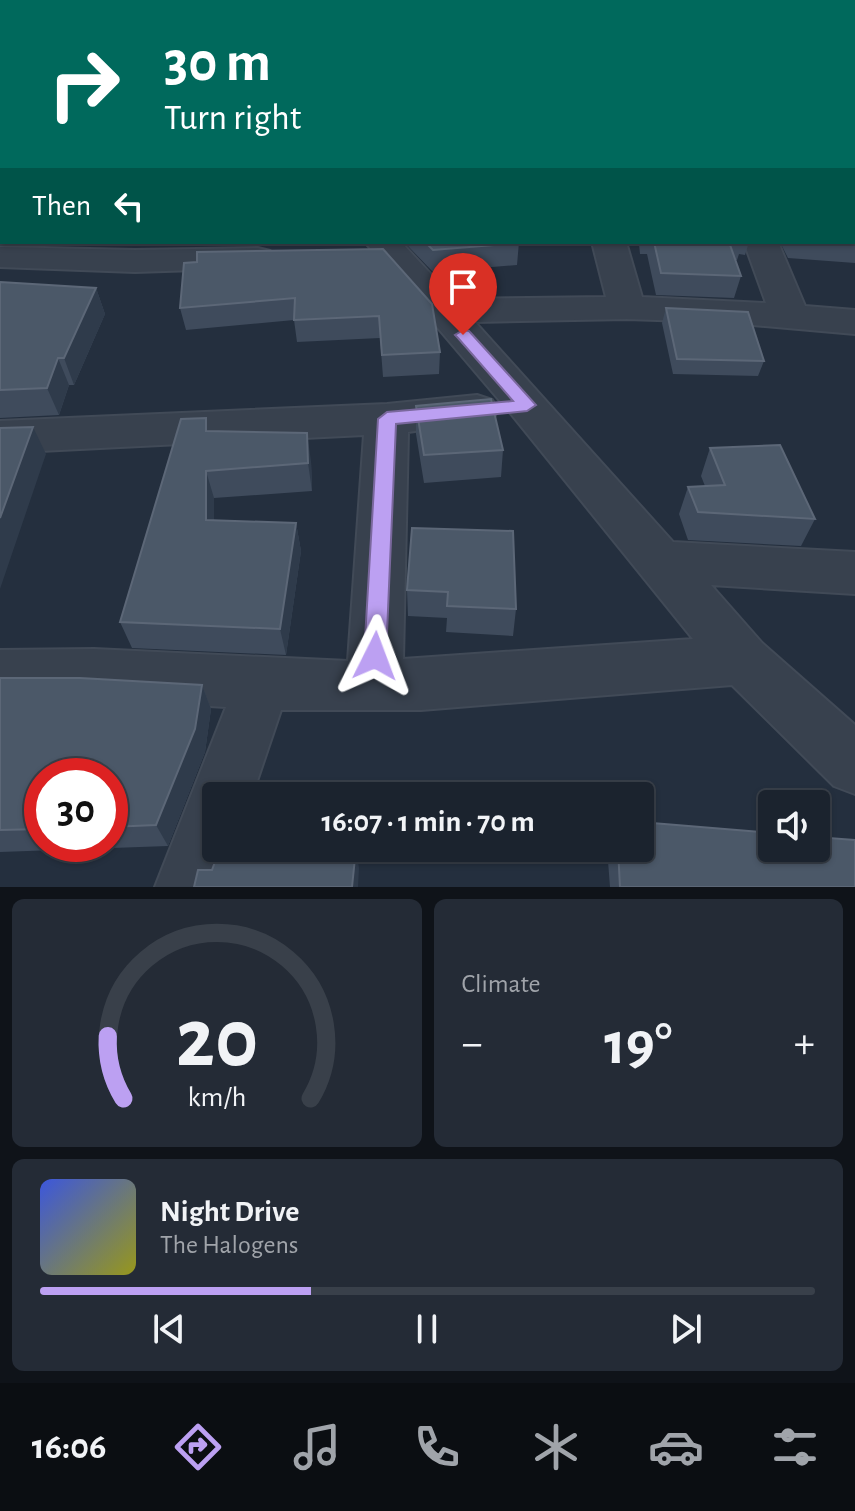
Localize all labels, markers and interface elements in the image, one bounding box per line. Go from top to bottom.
icon: right [32,32,136,136]
text: 30 m [164,35,271,91]
text: Turn right [164,100,301,136]
icon: left [107,184,151,228]
text: Then [32,191,91,221]
pin [429,253,497,335]
icon: arrive [441,265,485,309]
position arrow [333,614,417,698]
speed limit sign: 30 [24,758,128,862]
map controls [758,790,830,862]
button: sound [758,790,830,862]
text: 16:07 · 1 min · 70 m [321,807,535,837]
text: Climate [462,971,540,997]
text: 20 [175,998,258,1082]
text: 19° [604,1015,672,1075]
text: − [462,1022,483,1066]
text: + [794,1022,815,1066]
text: km/h [187,1083,246,1112]
text: Night Drive [160,1197,299,1227]
text: The Halogens [160,1232,298,1258]
icon: previous [147,1307,191,1351]
icon: pause [405,1307,449,1351]
icon: next [664,1307,708,1351]
icon: directions [170,1419,226,1475]
icon: music [289,1419,345,1475]
icon: phone [409,1419,465,1475]
icon: climate [528,1419,584,1475]
icon: car [648,1419,704,1475]
icon: filters [767,1419,823,1475]
text: 16:06 [32,1429,106,1465]

